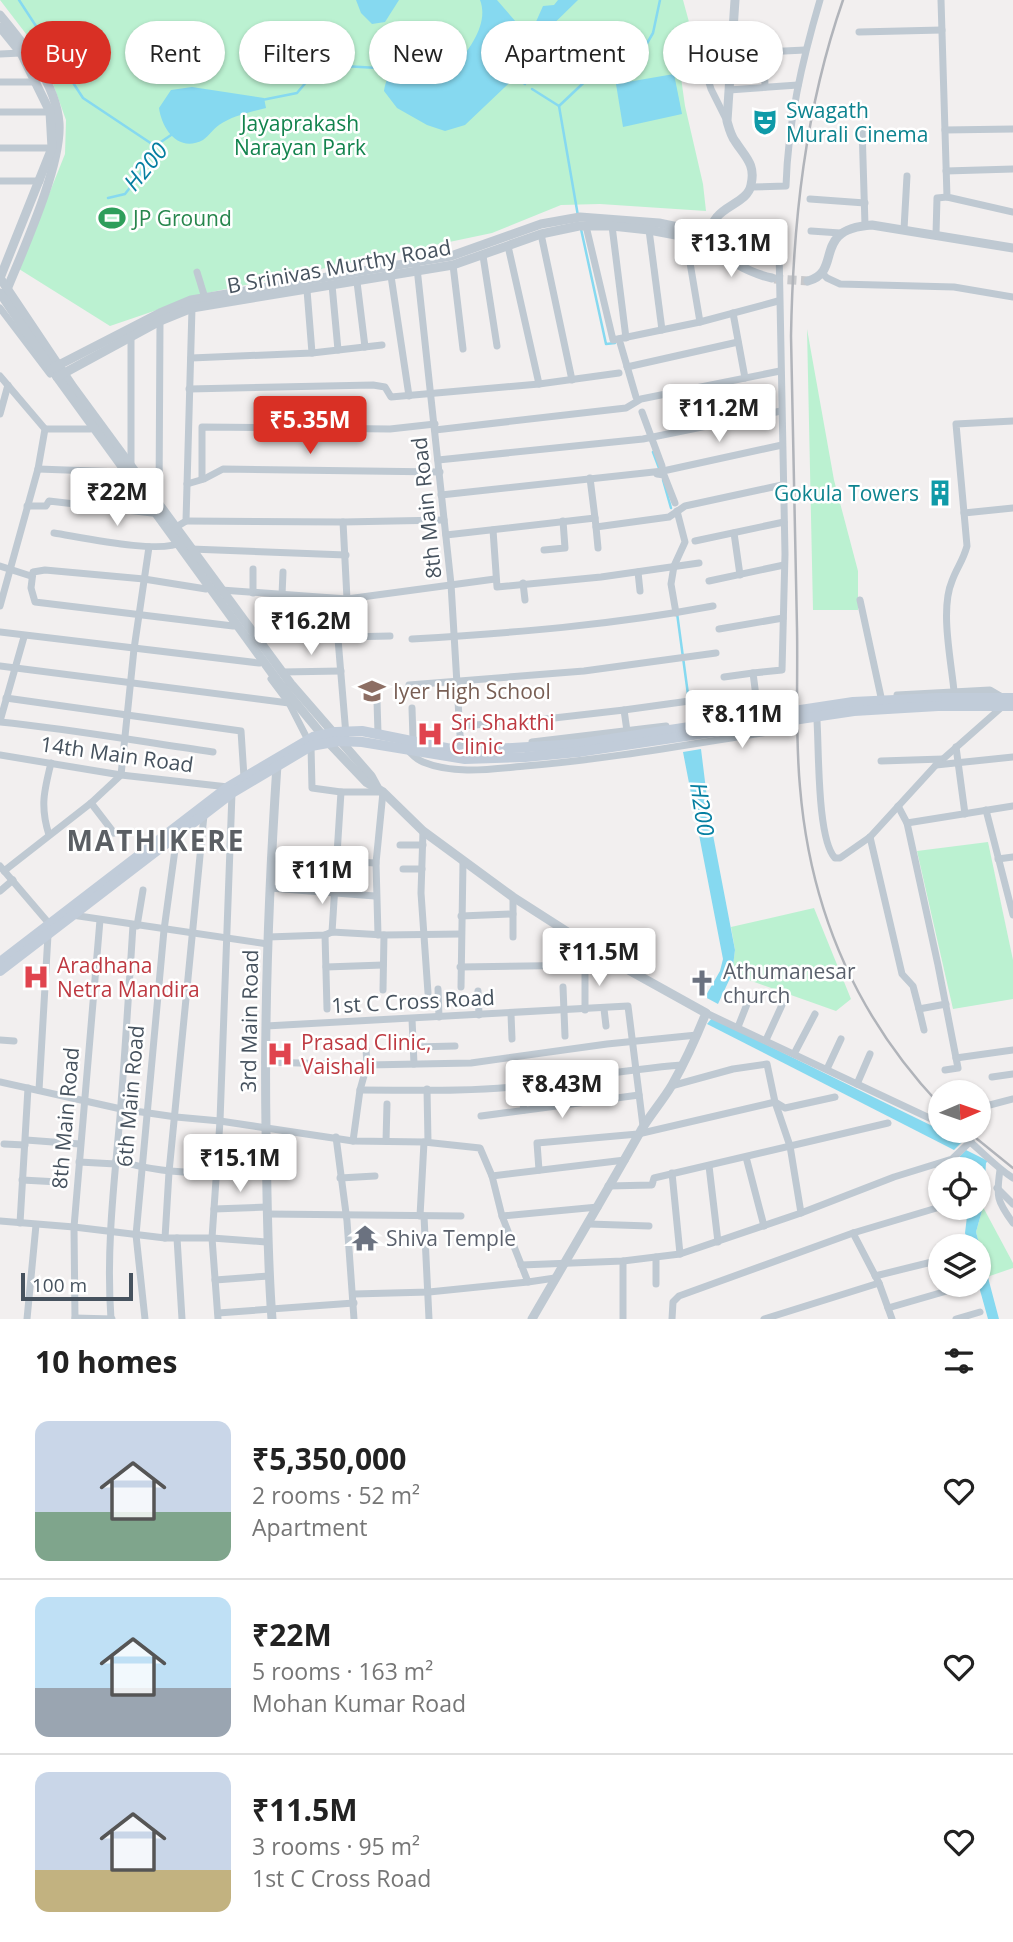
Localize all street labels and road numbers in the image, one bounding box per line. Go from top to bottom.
street label: B Srinivas Murthy Road [225,233,453,299]
street label: 8th Main Road [405,436,447,580]
street label: 14th Main Road [39,729,195,779]
street label: 3rd Main Road [234,949,264,1093]
street label: 1st C Cross Road [331,983,495,1019]
street label: 6th Main Road [110,1024,150,1168]
street label: 8th Main Road [45,1046,85,1190]

